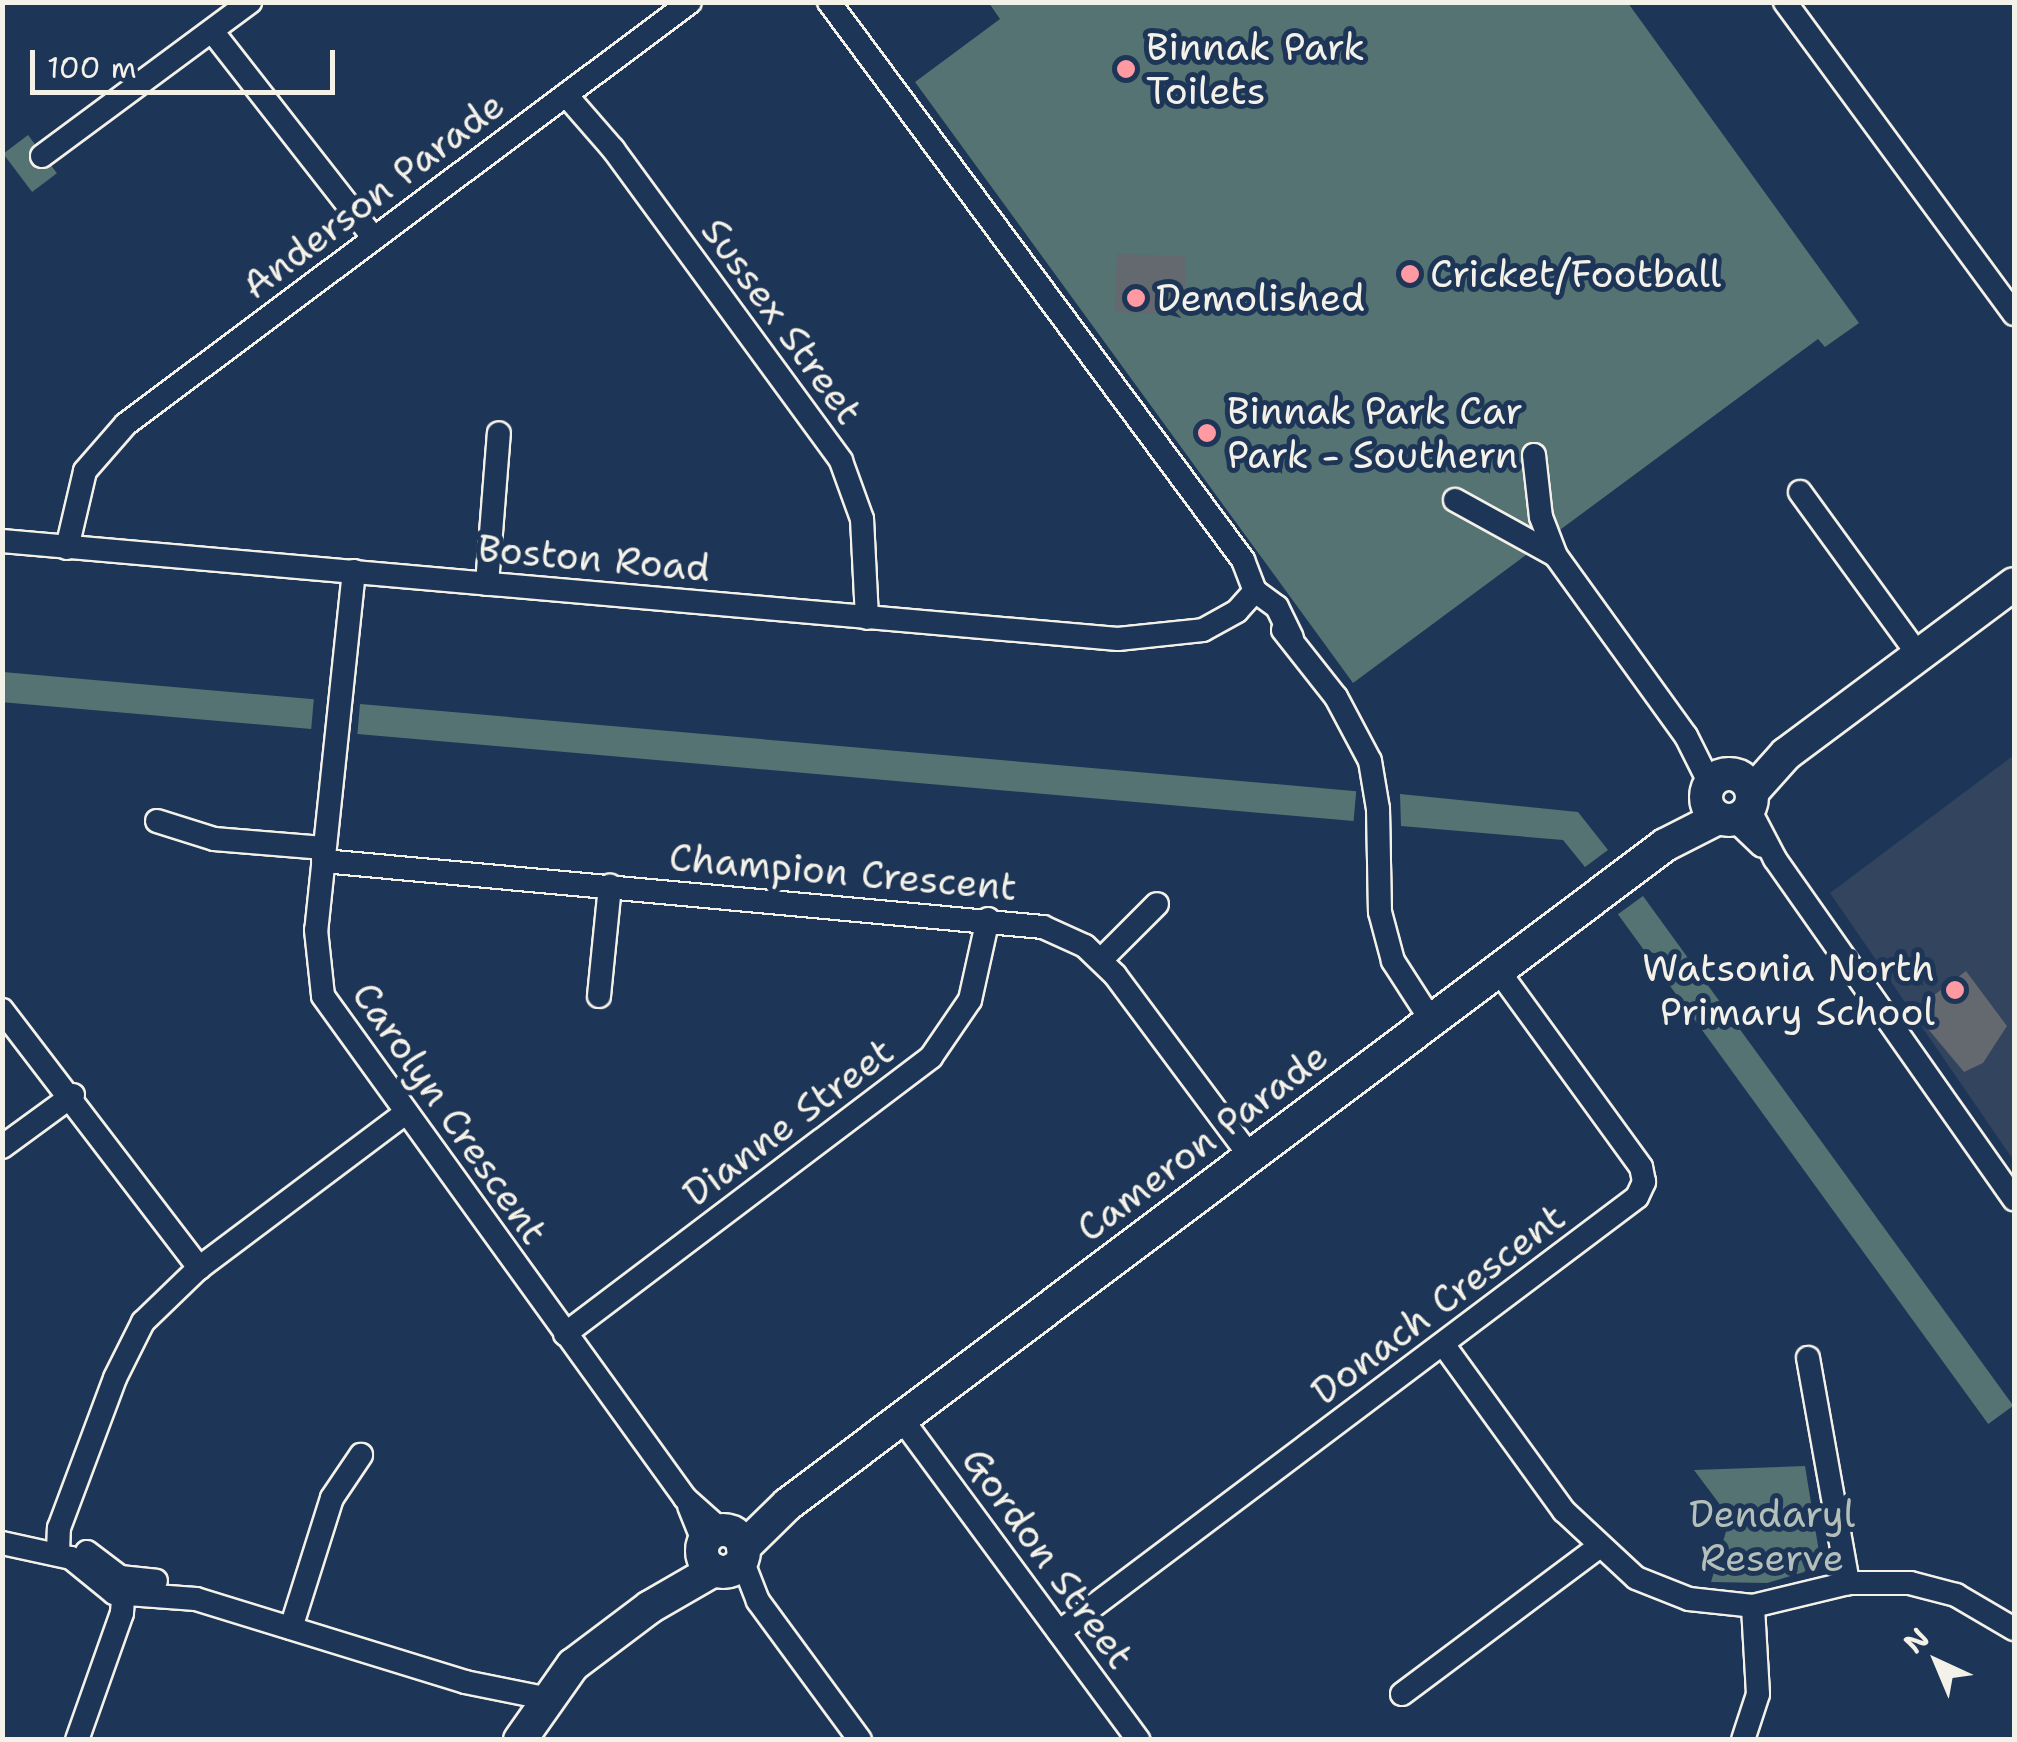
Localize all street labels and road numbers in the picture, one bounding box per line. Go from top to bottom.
street label: Anderson Parade [233,82,513,308]
street label: Sussex Street [692,209,872,433]
street label: Boston Road [476,525,712,591]
street label: Champion Crescent [667,834,1019,910]
street label: Carolyn Crescent [343,973,557,1253]
street label: Dianne Street [674,1028,902,1216]
street label: Cameron Parade [1068,1033,1336,1251]
street label: Donach Crescent [1302,1194,1574,1414]
street label: Gordon Street [952,1439,1144,1677]

